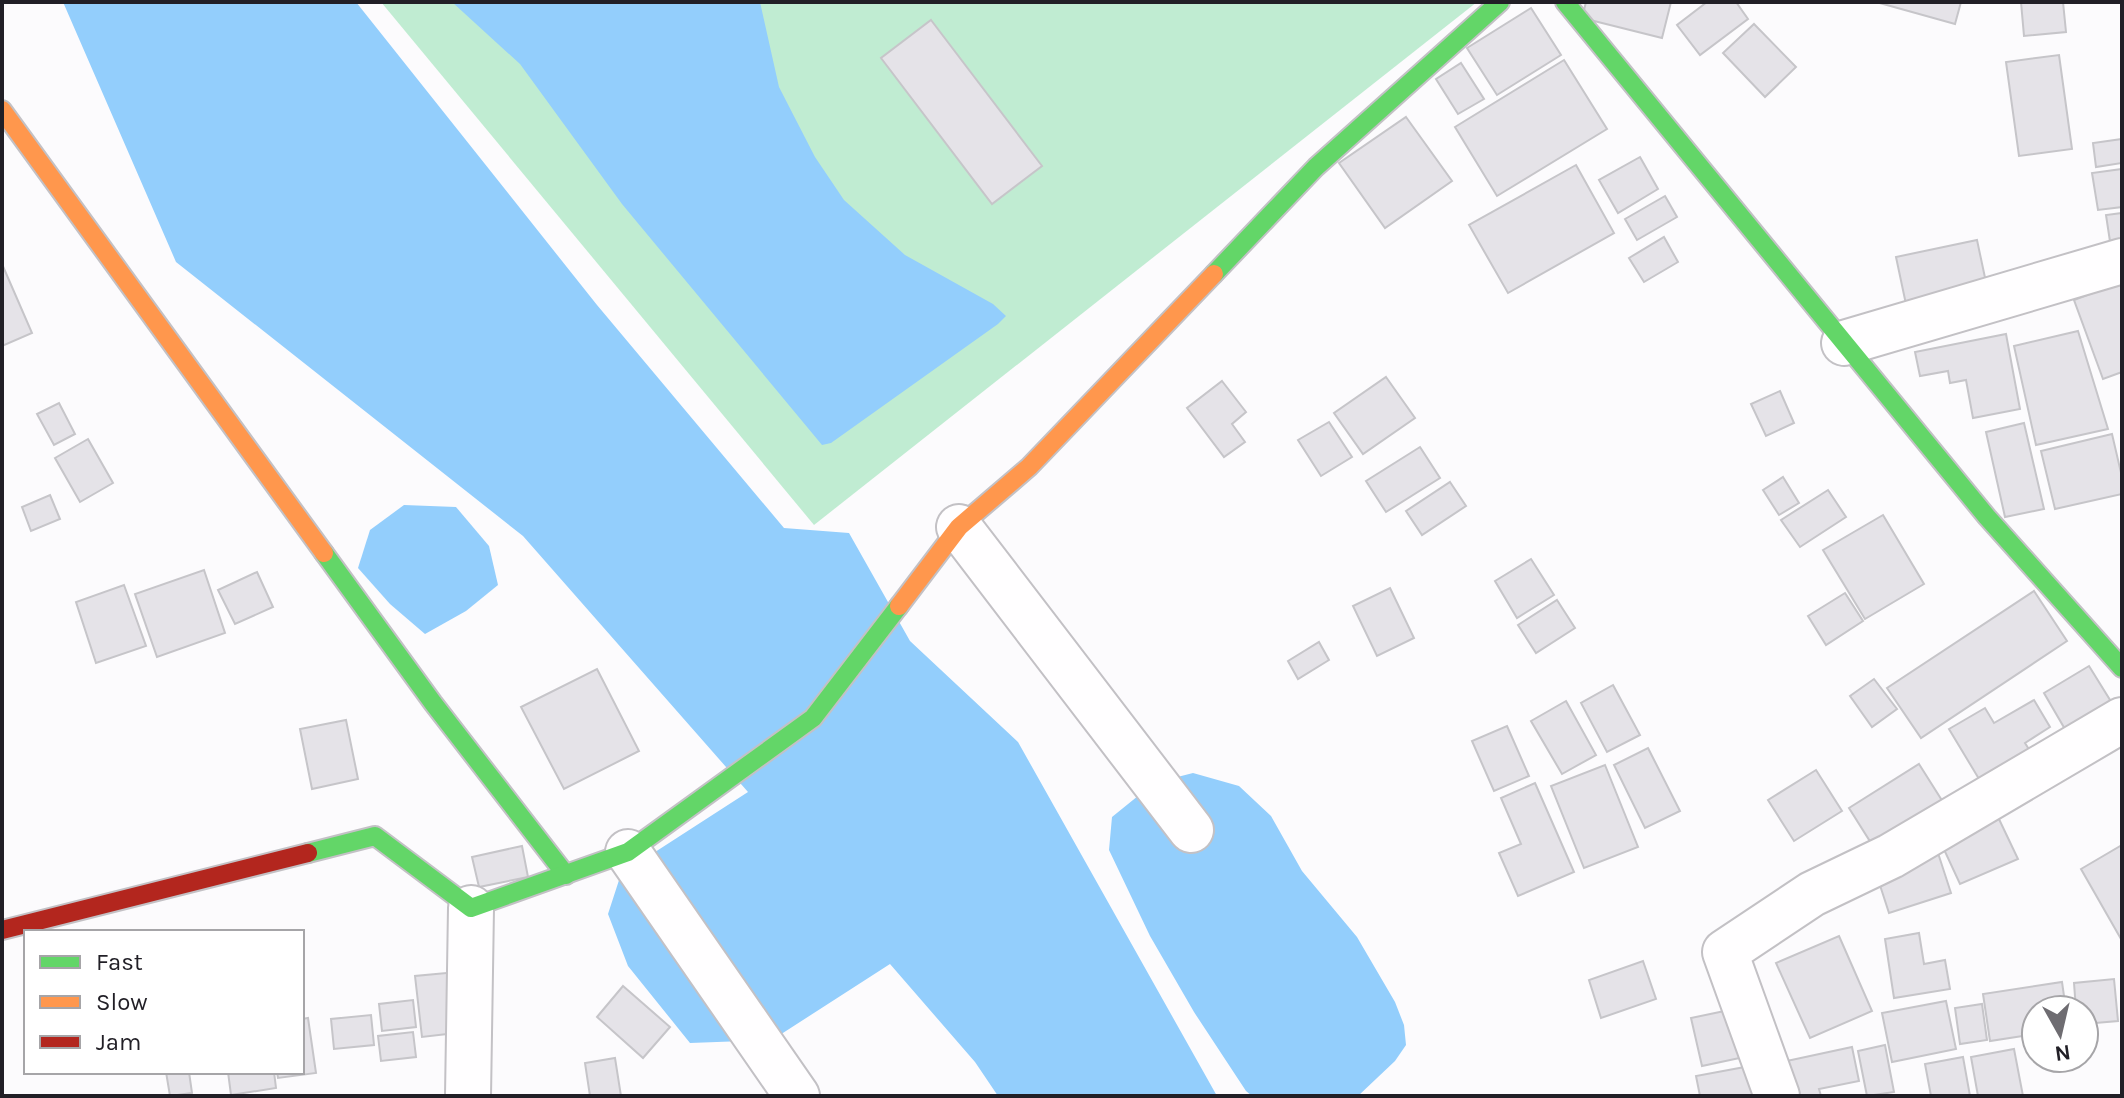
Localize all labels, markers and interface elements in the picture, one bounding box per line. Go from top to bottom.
legend [24,930,304,1074]
text: Fast [96,948,143,976]
text: Slow [96,988,148,1016]
north arrow [2020,994,2100,1074]
text: Jam [96,1028,141,1056]
text: N [2053,1039,2072,1067]

